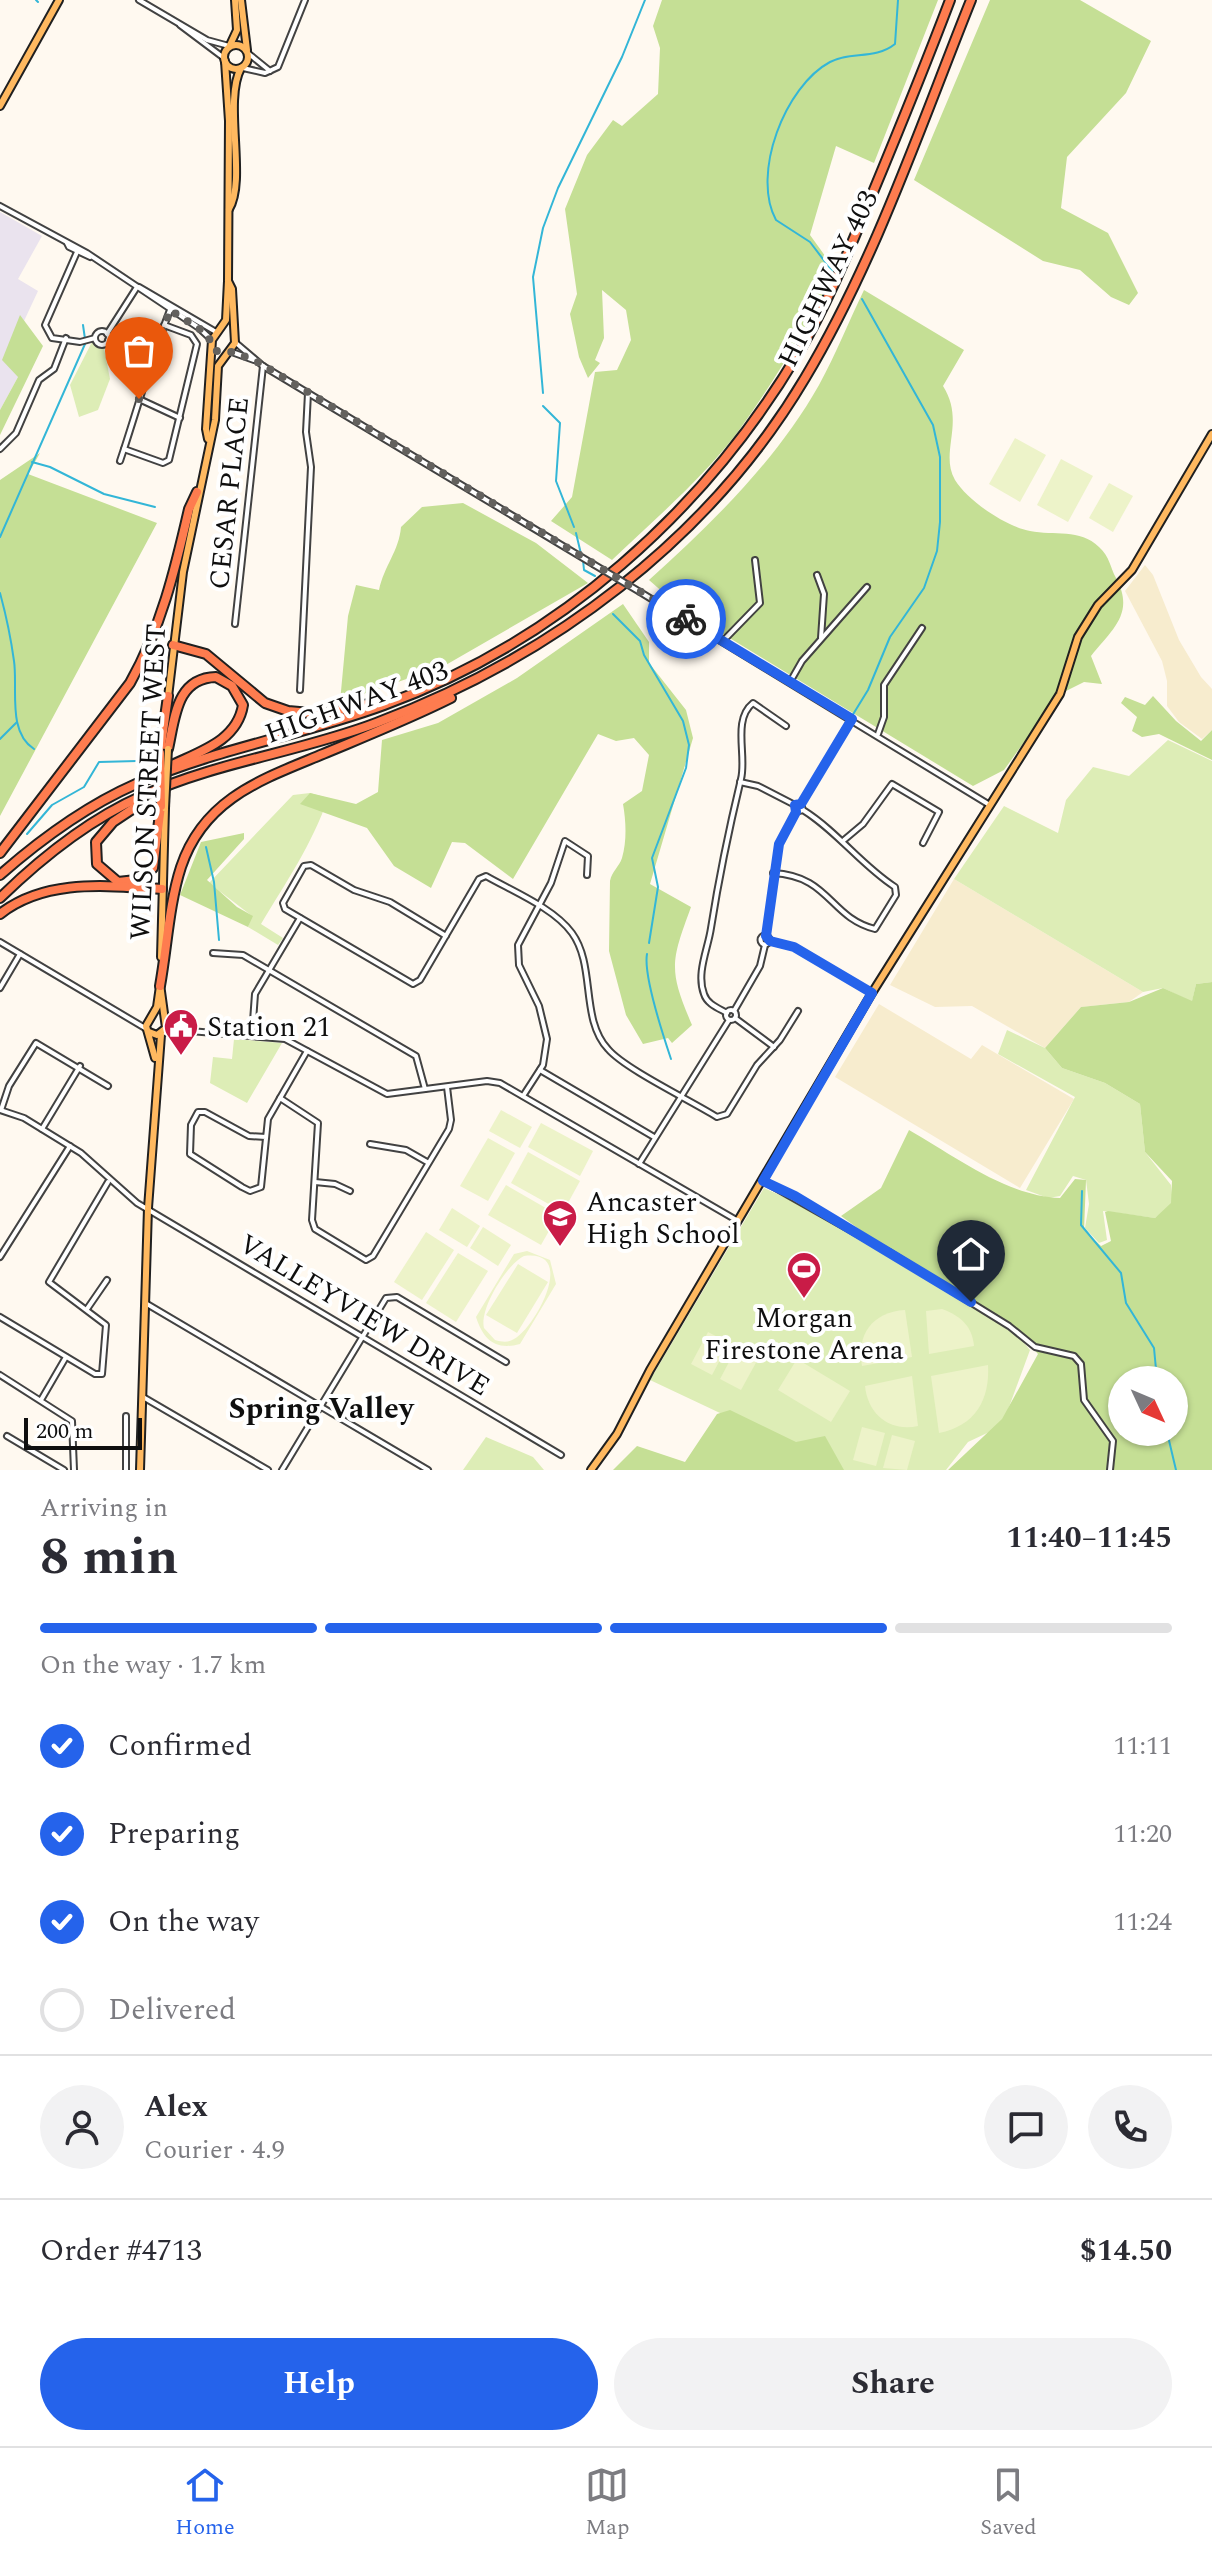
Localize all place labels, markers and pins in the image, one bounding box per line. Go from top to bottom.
pin [105,317,173,399]
place label: Station 21 [207,1006,331,1049]
public building icon: Station 21 [162,1007,200,1057]
place label: Ancaster High School [586,1181,740,1256]
school or university icon: Ancaster High School [541,1198,579,1248]
pin [937,1220,1005,1302]
sports icon: Morgan Firestone Arena [785,1250,823,1300]
place label: Morgan Firestone Arena [704,1297,904,1372]

